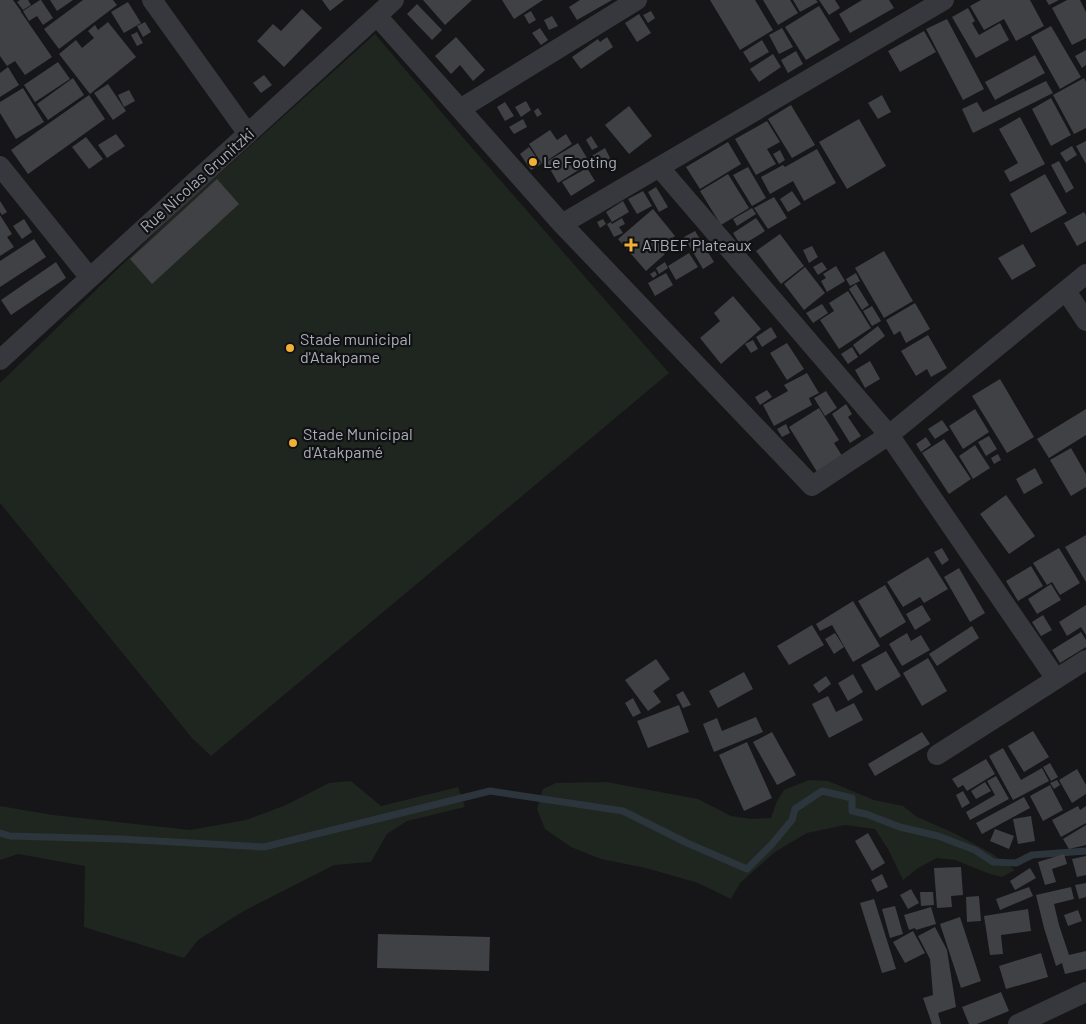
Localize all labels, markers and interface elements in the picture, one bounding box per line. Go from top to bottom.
street label: Rue Nicolas Grunitzki [136,123,258,236]
place label: Le Footing [543,152,617,171]
marker: Le Footing [527,156,539,168]
place label: ATBEF Plateaux [642,235,752,254]
marker: ATBEF Plateaux [624,238,638,252]
place label: Stade municipal d'Atakpame [300,329,411,366]
marker: Stade municipal d'Atakpame [284,342,296,354]
place label: Stade Municipal d'Atakpamé [303,424,413,461]
marker: Stade Municipal d'Atakpamé [287,437,299,449]

